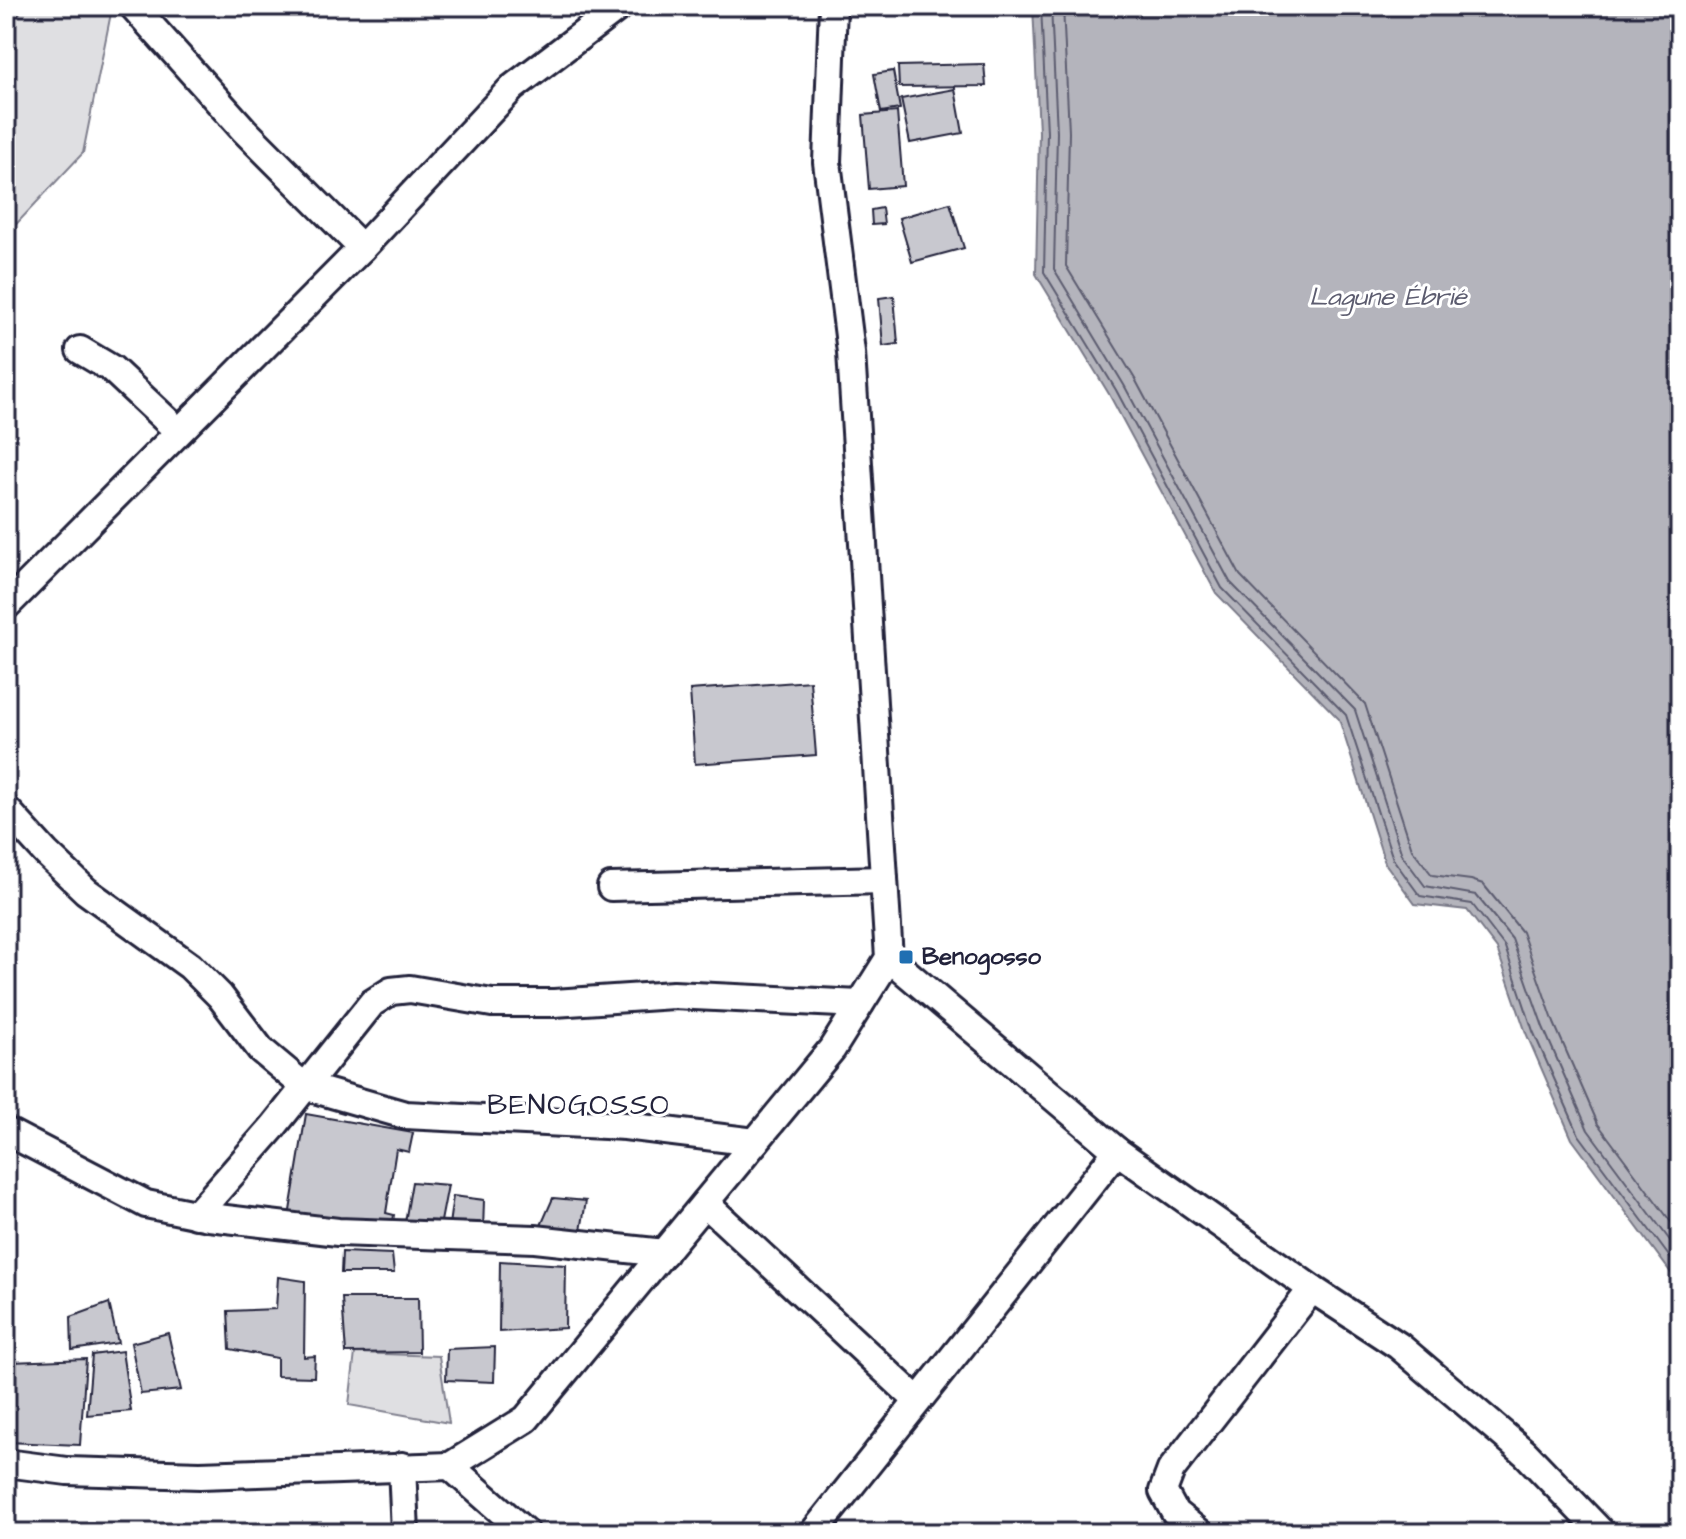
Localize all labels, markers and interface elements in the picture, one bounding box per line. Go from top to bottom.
water label: Lagune Ébrié [1309,279,1469,316]
place label: Benogosso [922,940,1042,975]
marker: Benogosso [897,948,915,966]
district label: BENOGOSSO [487,1086,671,1125]

